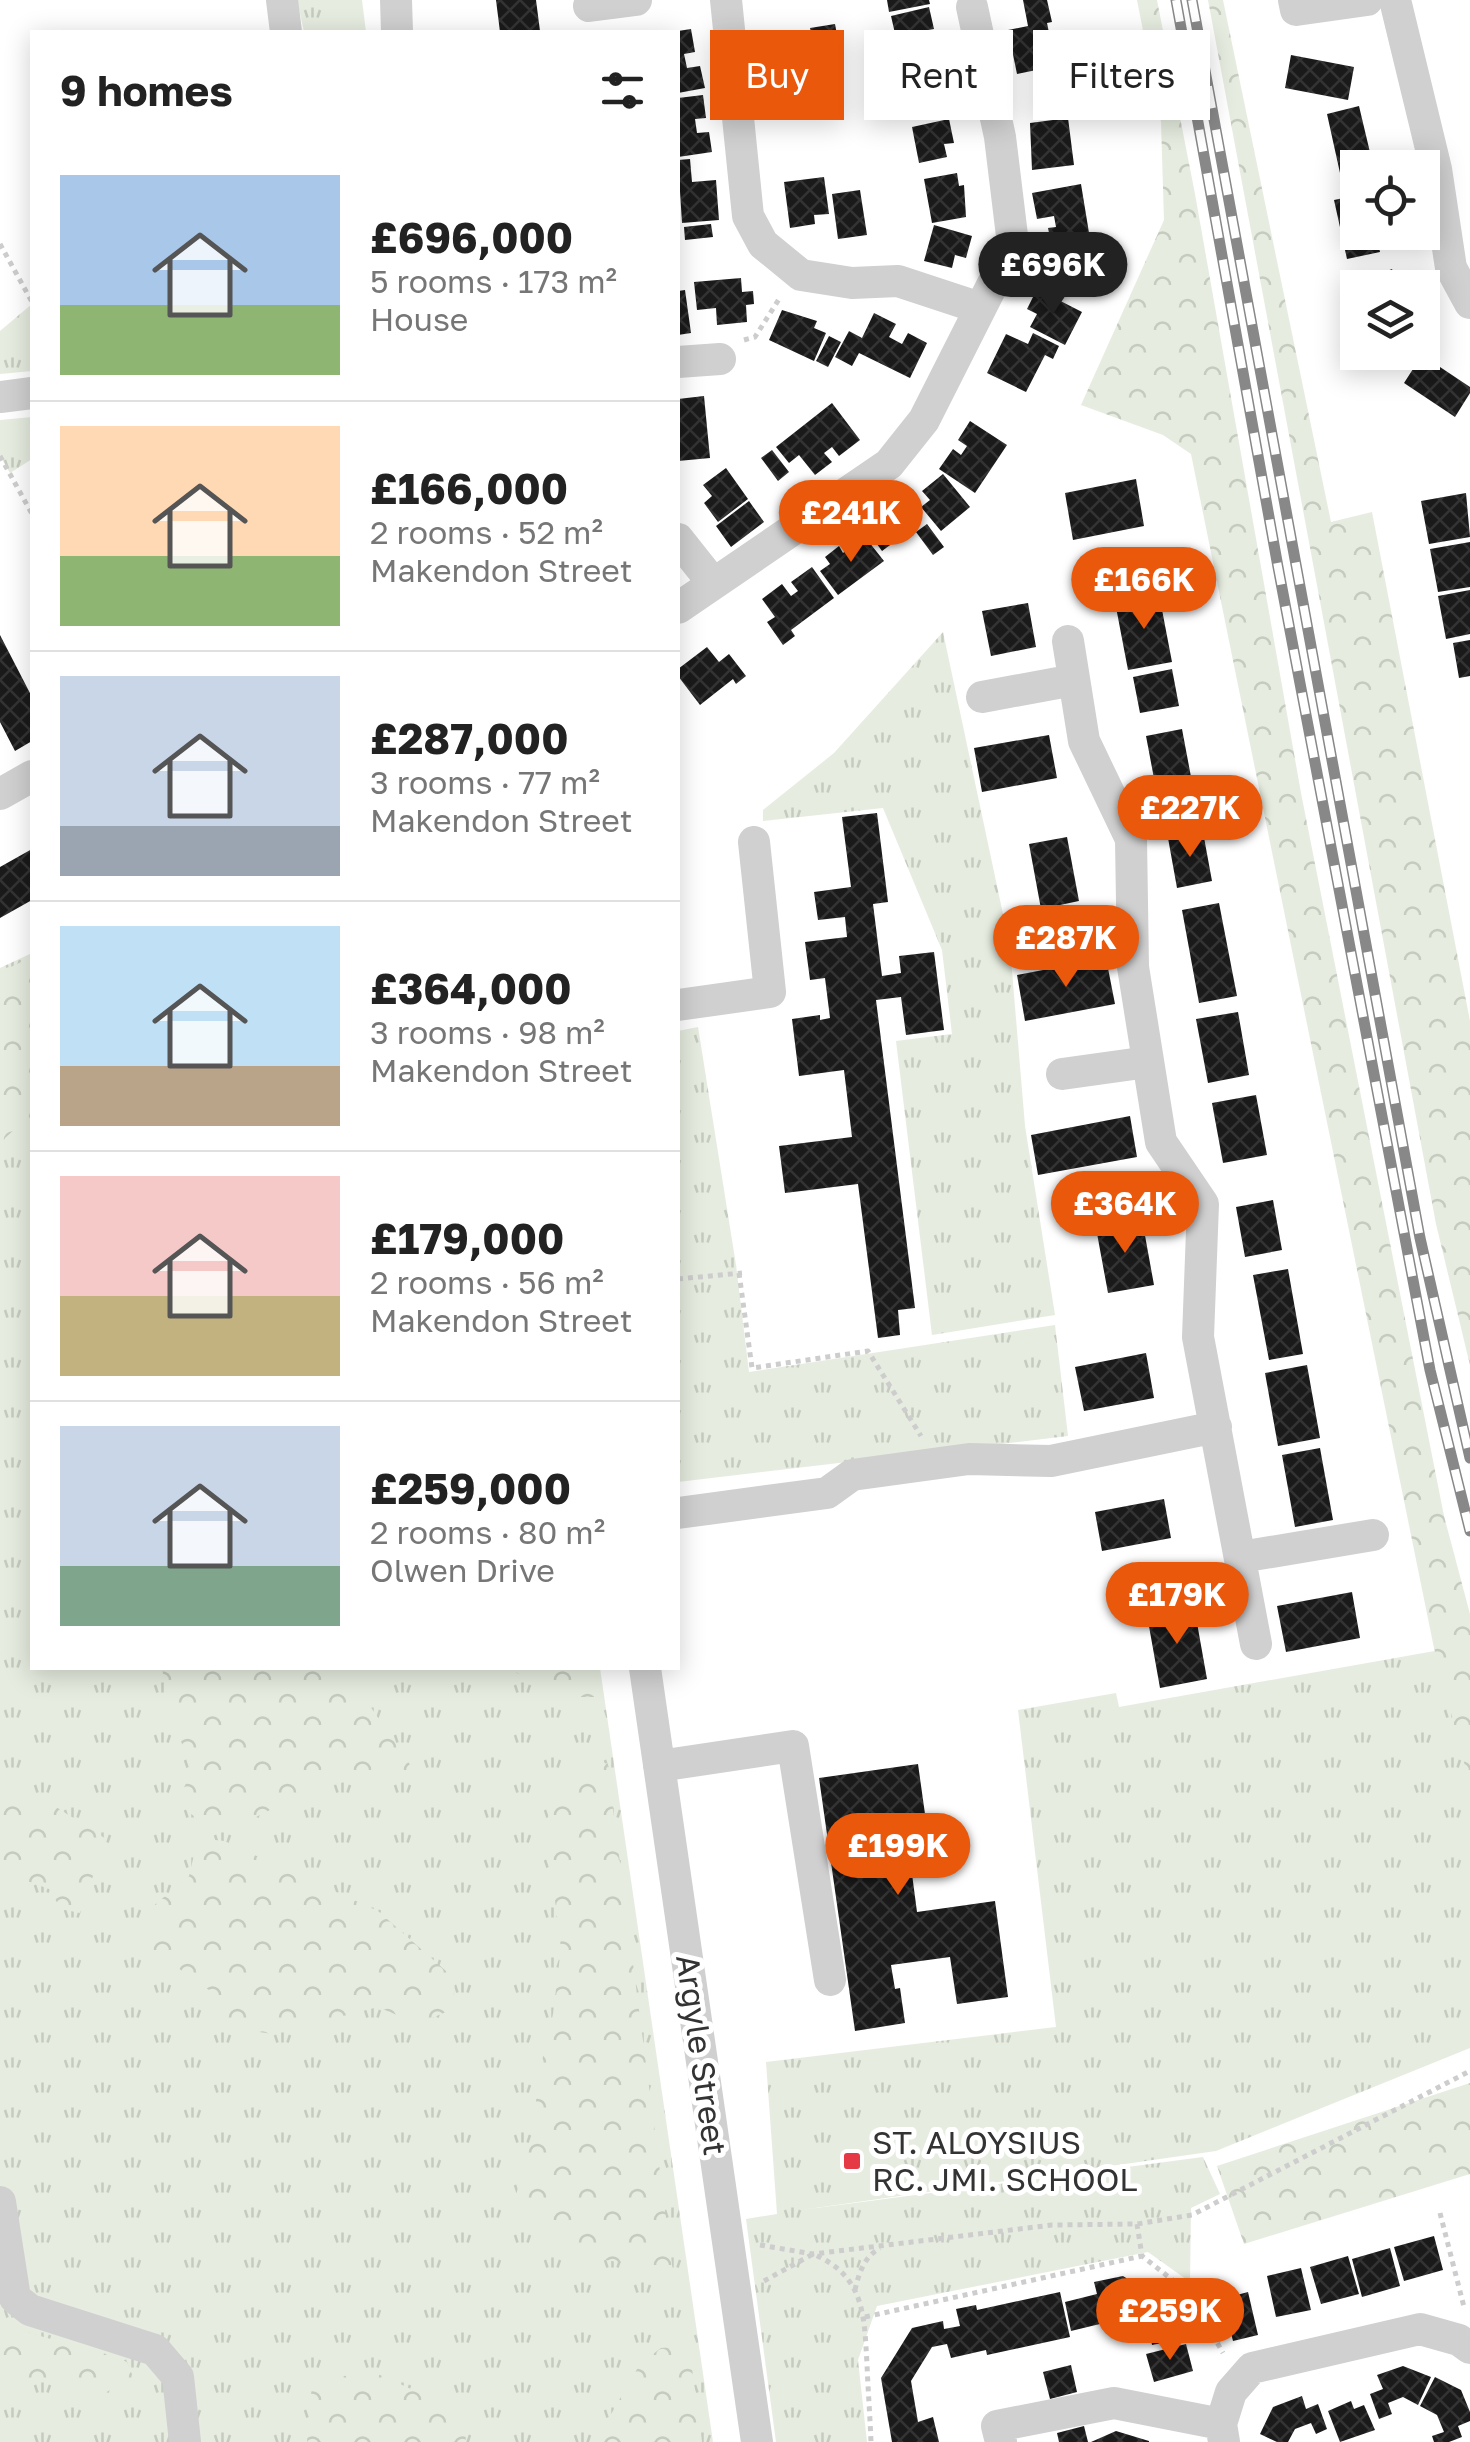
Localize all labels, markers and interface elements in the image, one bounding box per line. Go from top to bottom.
chip: Buy [710,30,844,120]
chip: Rent [864,30,1013,120]
chip: Filters [1033,30,1210,120]
icon: filters [595,63,650,118]
text: 9 homes [60,65,233,115]
map controls [1340,150,1440,370]
button: locate [1340,150,1440,250]
text: £696,000 [370,212,573,262]
icon: home [140,215,260,335]
pin: £696K [983,232,1123,317]
text: £696K [1000,245,1106,283]
text: 5 rooms · 173 m² [370,262,617,300]
button: layers [1340,270,1440,370]
text: House [370,300,468,338]
text: £166,000 [370,463,568,513]
icon: home [140,466,260,586]
pin: £241K [781,480,921,565]
text: £241K [801,493,901,531]
text: 2 rooms · 52 m² [370,513,603,551]
pin: £166K [1074,547,1214,632]
text: Makendon Street [370,551,633,589]
text: £166K [1093,560,1195,598]
text: £287,000 [370,713,568,763]
icon: home [140,716,260,836]
text: 3 rooms · 77 m² [370,763,600,801]
pin: £227K [1120,775,1260,860]
text: £227K [1140,788,1240,826]
text: Makendon Street [370,801,633,839]
pin: £287K [996,905,1136,990]
text: £287K [1015,918,1117,956]
text: £364,000 [370,963,572,1013]
icon: home [140,966,260,1086]
text: 3 rooms · 98 m² [370,1013,605,1051]
text: Makendon Street [370,1051,633,1089]
pin: £364K [1055,1171,1195,1256]
text: £364K [1073,1184,1177,1222]
text: £179,000 [370,1213,564,1263]
icon: home [140,1216,260,1336]
text: 2 rooms · 56 m² [370,1263,604,1301]
text: Makendon Street [370,1301,633,1339]
text: £259,000 [370,1463,571,1513]
icon: home [140,1466,260,1586]
text: 2 rooms · 80 m² [370,1513,605,1551]
text: Olwen Drive [370,1551,555,1589]
pin: £179K [1107,1562,1247,1647]
text: £179K [1128,1575,1226,1613]
pin: £199K [828,1813,968,1898]
text: £199K [847,1826,949,1864]
street label: Argyle Street [669,1952,735,2158]
place label: ST. ALOYSIUS RC. JMI. SCHOOL [872,2123,1138,2198]
marker: ST. ALOYSIUS RC. JMI. SCHOOL [841,2150,863,2172]
pin: £259K [1100,2278,1240,2363]
text: £259K [1118,2291,1222,2329]

